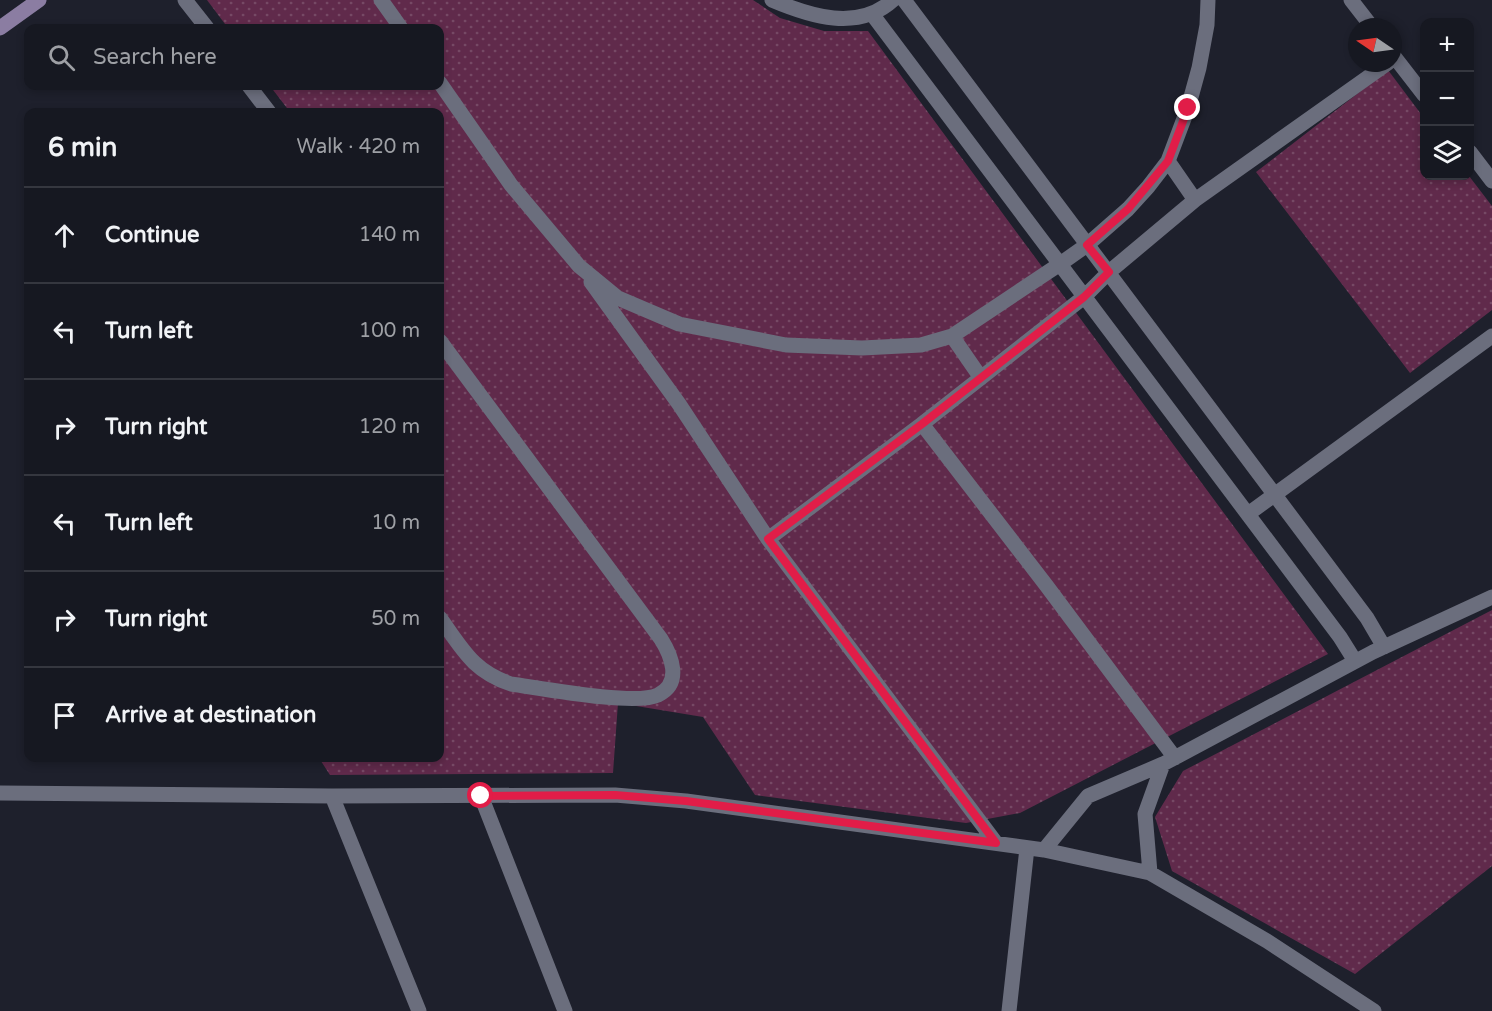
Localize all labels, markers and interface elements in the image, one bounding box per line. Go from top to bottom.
north arrow [1348,18,1402,72]
map controls [1420,18,1474,180]
button: + [1420,18,1474,72]
search box [24,24,444,90]
icon: search [45,41,78,74]
text: Search here [93,44,217,70]
button: − [1420,72,1474,126]
route end [1174,94,1200,120]
button: layers [1420,126,1474,180]
text: 6 min [48,132,117,163]
text: Walk · 420 m [297,135,420,159]
icon: ahead [48,219,81,252]
text: Continue [105,222,200,248]
text: 140 m [359,223,420,247]
icon: left [48,315,81,348]
text: Turn left [105,318,193,344]
text: 100 m [359,319,420,343]
icon: right [48,411,81,444]
text: Turn right [105,414,207,440]
text: 120 m [359,415,420,439]
icon: left [48,507,81,540]
text: Turn left [105,510,193,536]
text: 10 m [371,511,420,535]
icon: right [48,603,81,636]
text: Turn right [105,606,207,632]
text: 50 m [371,607,420,631]
icon: arrive [48,699,81,732]
text: Arrive at destination [105,702,316,728]
route start [467,782,493,808]

